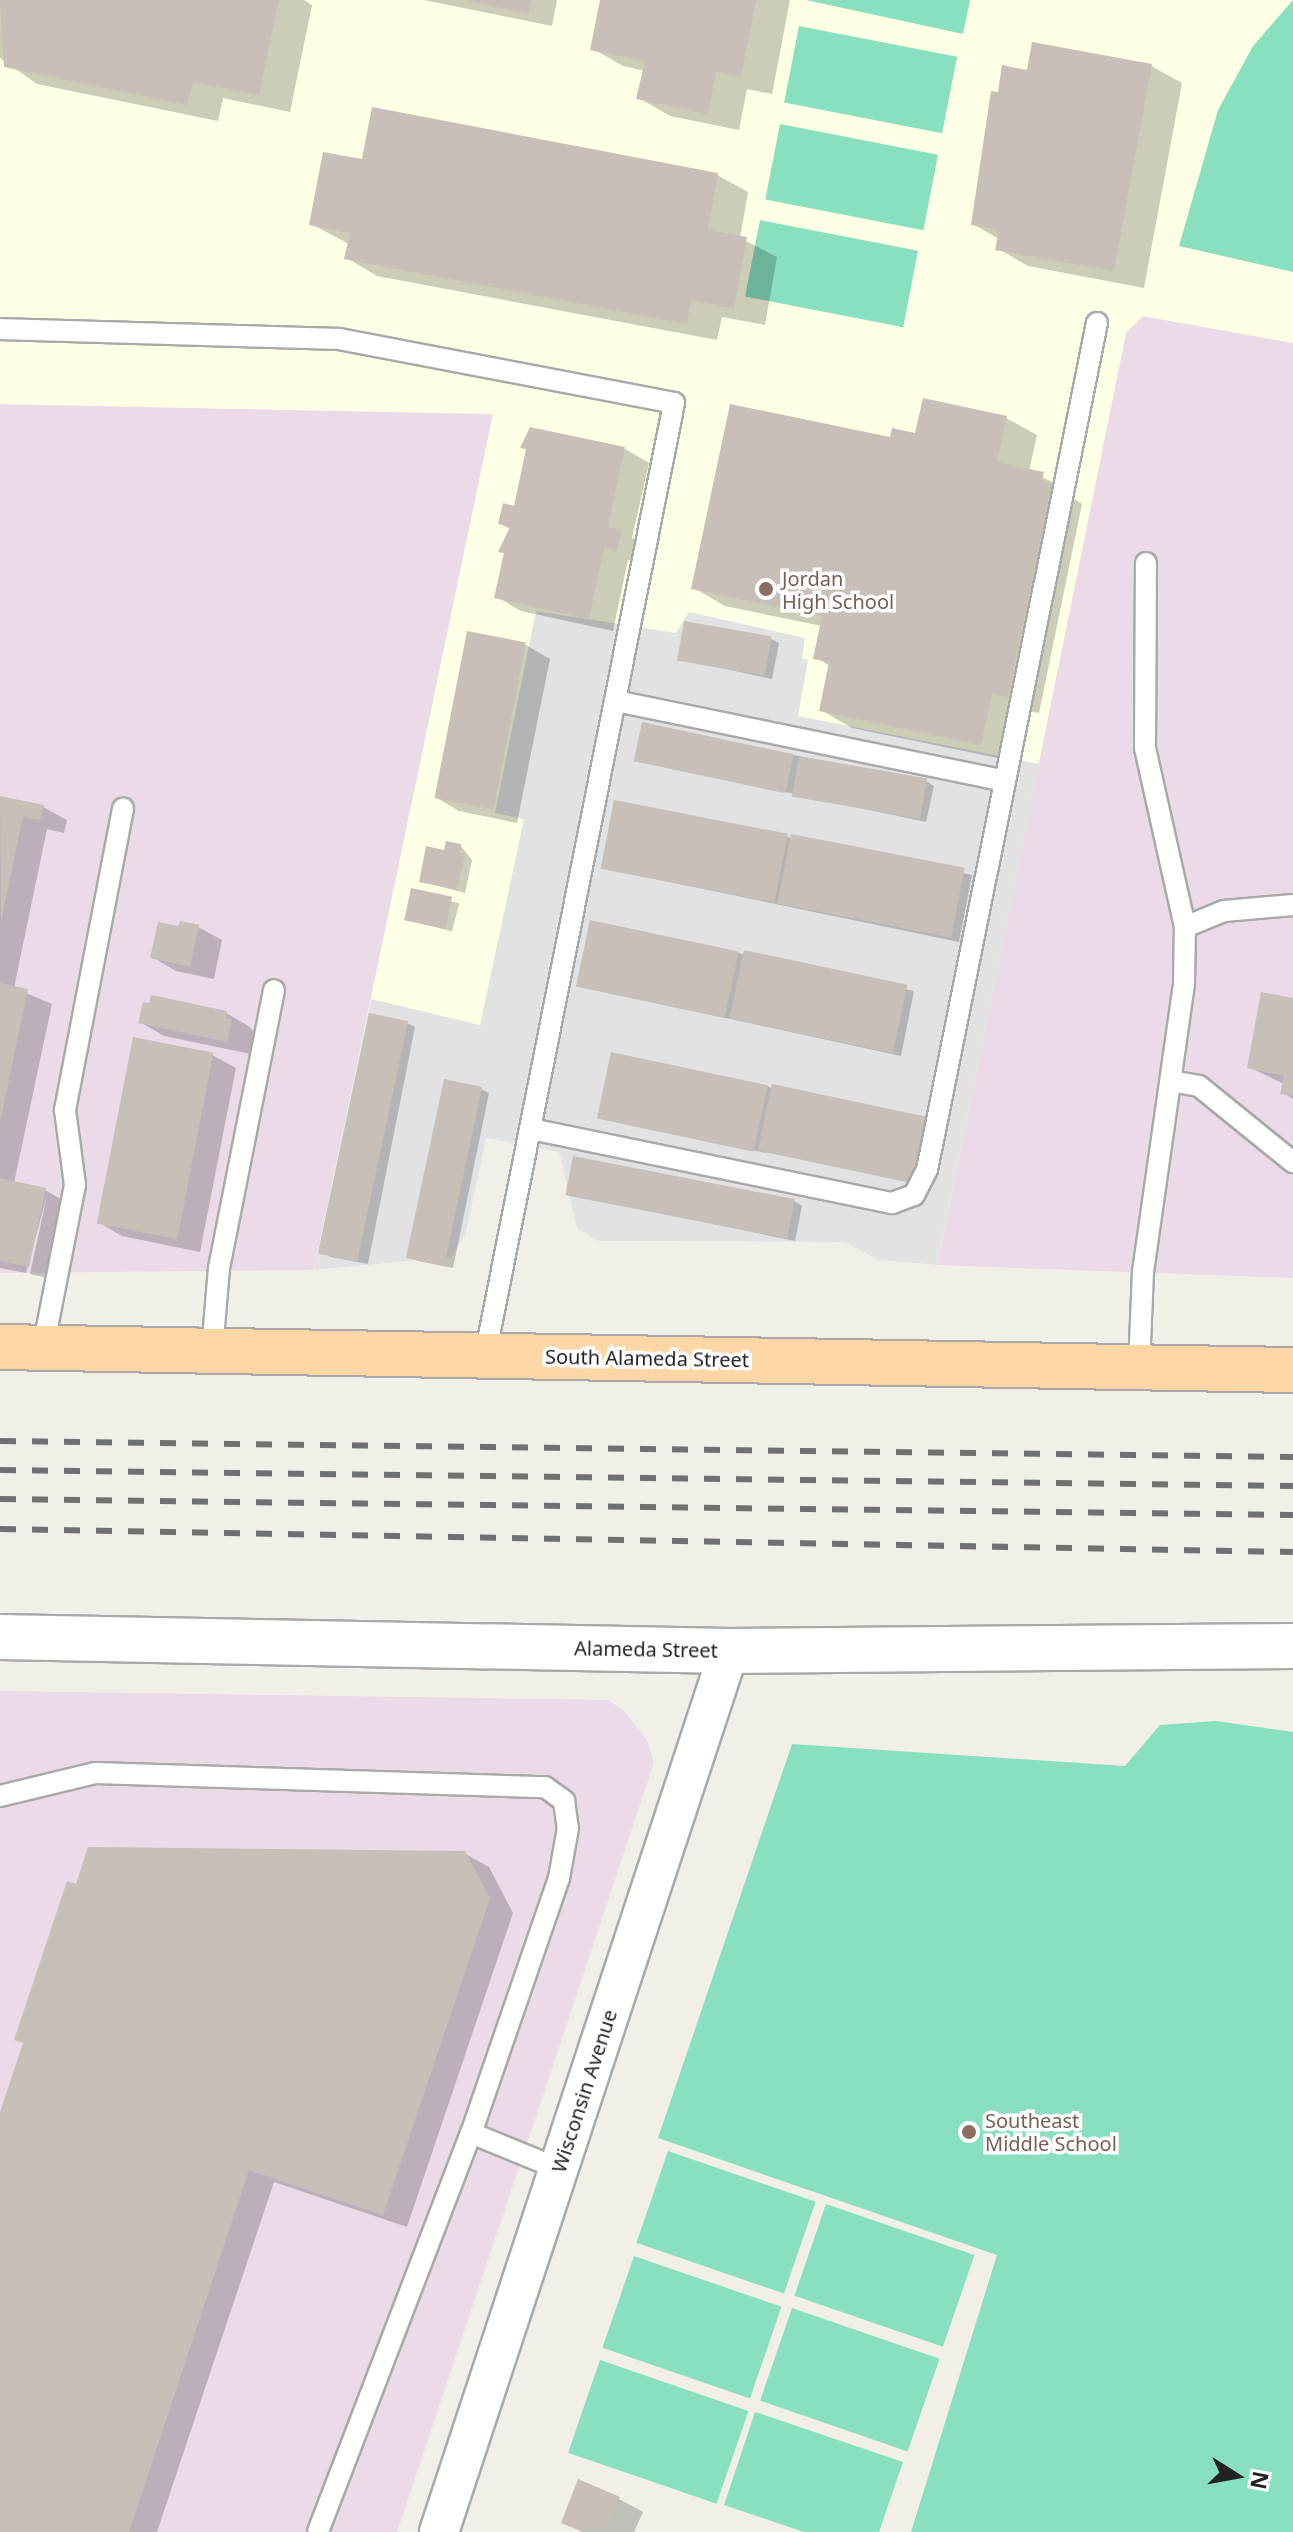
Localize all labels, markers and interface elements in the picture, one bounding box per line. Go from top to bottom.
place label: Jordan High School [782,566,894,613]
marker: Jordan High School [757,580,775,598]
street label: South Alameda Street [545,1344,749,1372]
street label: Alameda Street [574,1636,718,1662]
street label: Wisconsin Avenue [546,2006,622,2176]
place label: Southeast Middle School [985,2108,1117,2155]
marker: Southeast Middle School [960,2123,978,2141]
north arrow [1197,2436,1277,2516]
text: N [1244,2469,1277,2492]

